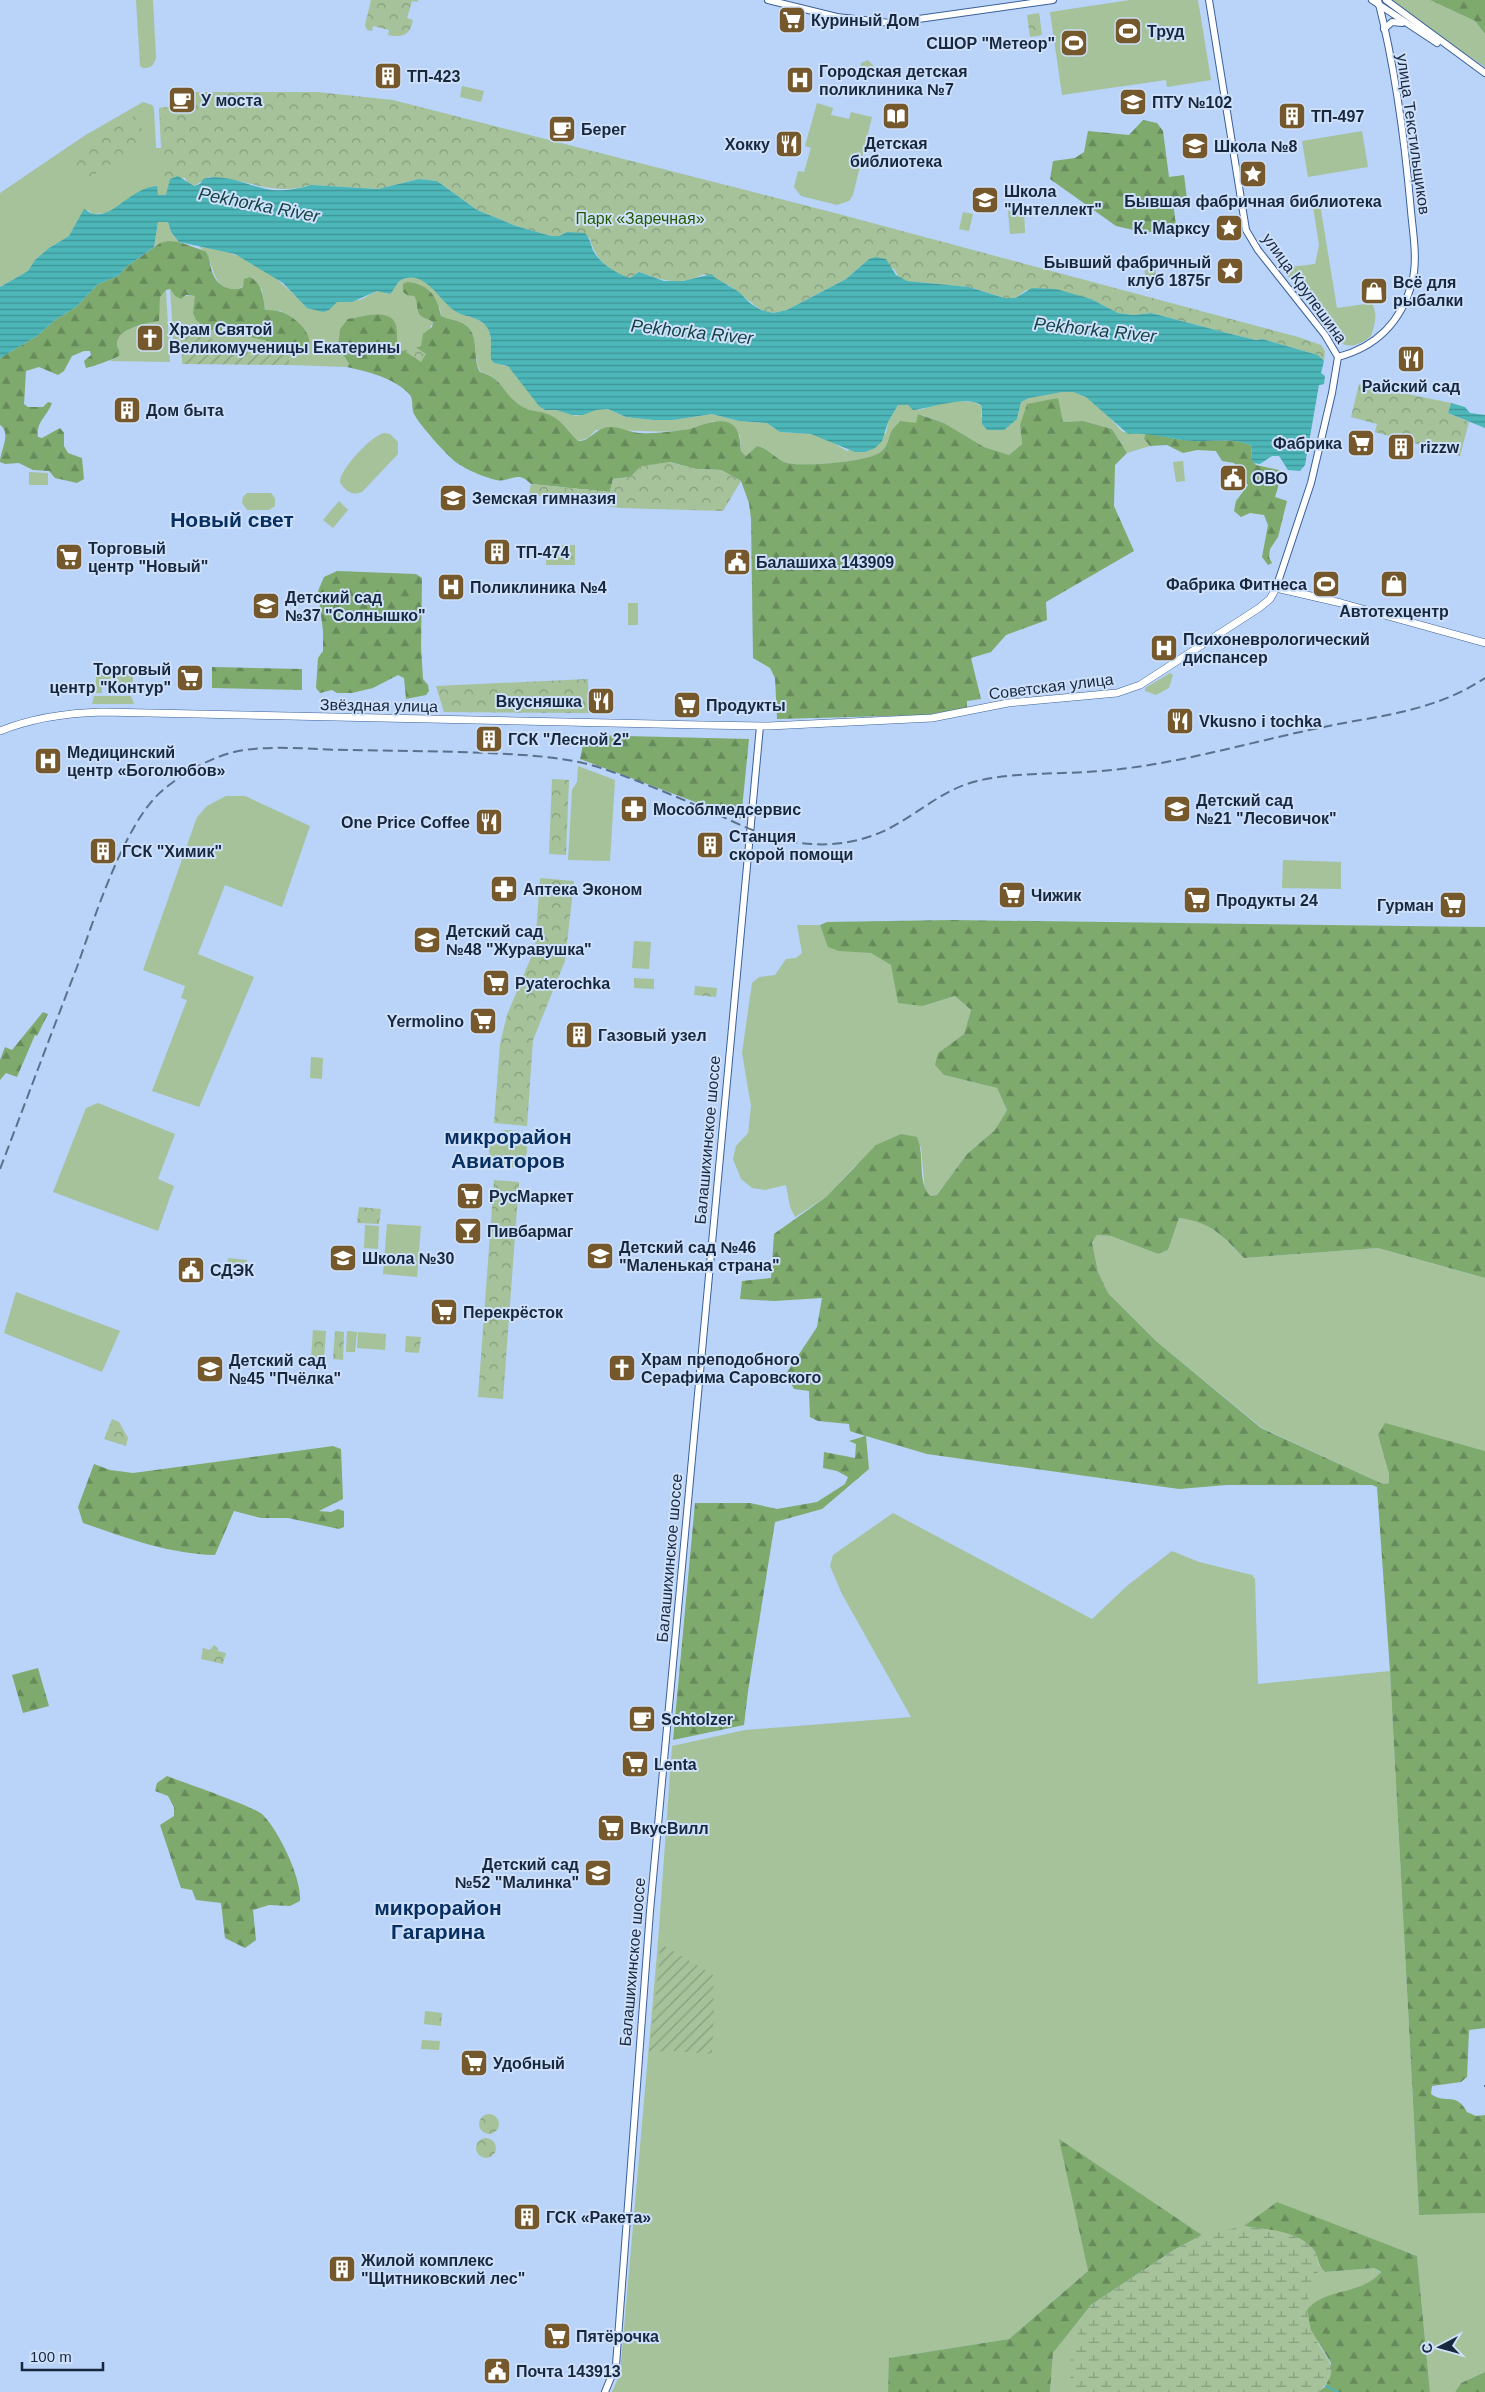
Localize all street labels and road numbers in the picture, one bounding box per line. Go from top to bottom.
street label: улица Текстильщиков [1394,53,1433,215]
street label: улица Крупешина [1259,230,1350,347]
street label: Советская улица [988,670,1115,703]
street label: Звёздная улица [320,696,438,715]
street label: Балашихинское шоссе [692,1055,723,1225]
street label: Балашихинское шоссе [654,1473,685,1643]
street label: Балашихинское шоссе [617,1877,648,2047]

